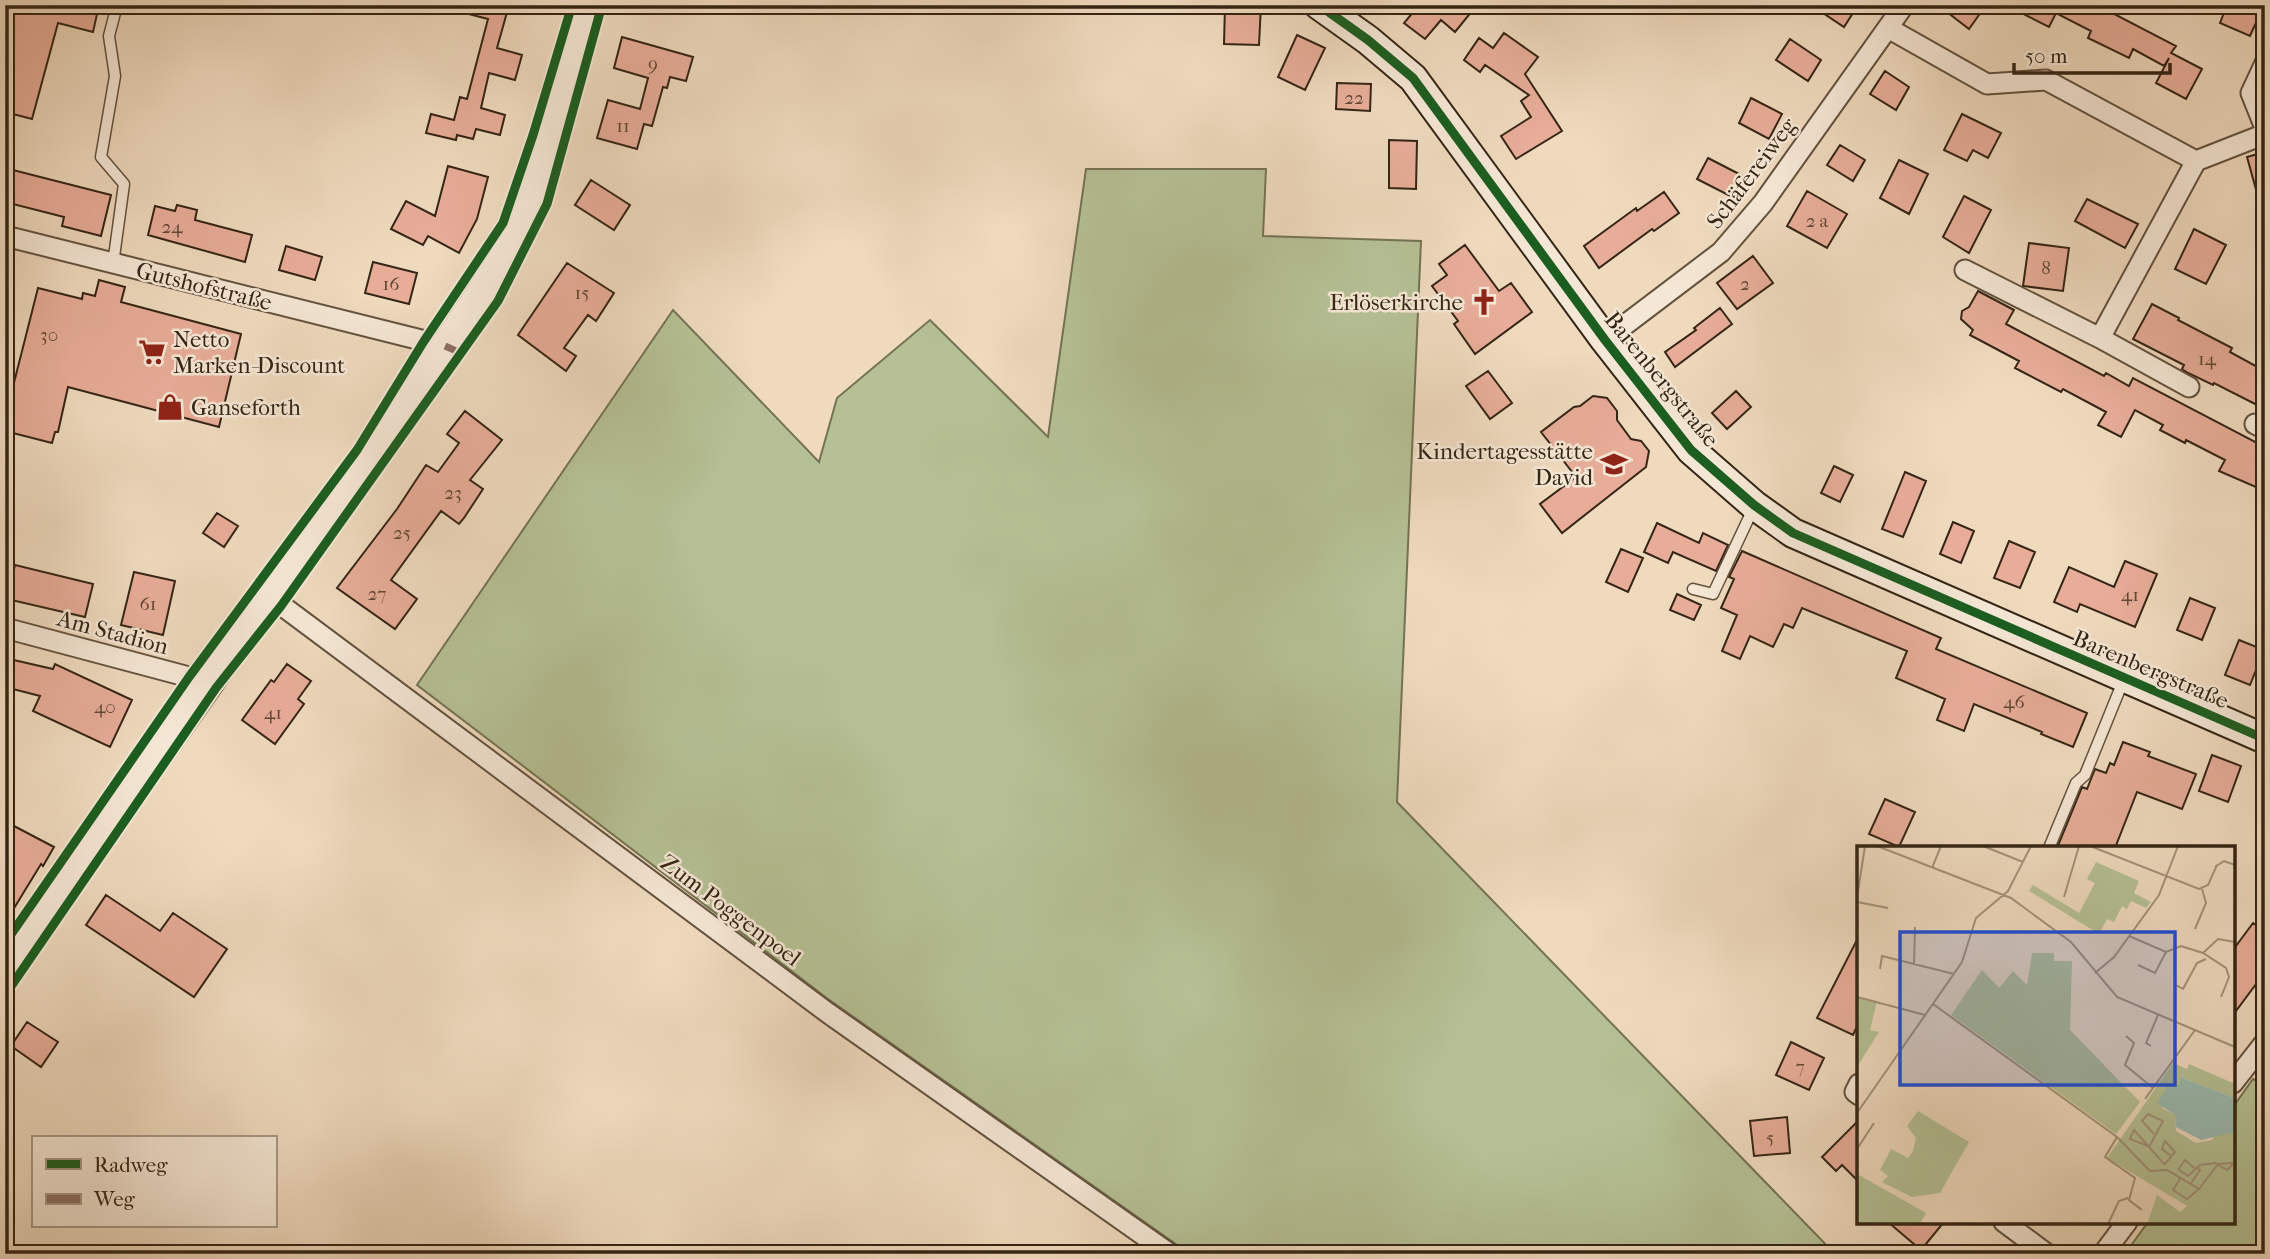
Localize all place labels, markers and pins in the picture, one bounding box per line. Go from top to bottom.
church icon: Erlöserkirche [1469,287,1499,317]
place label: Erlöserkirche [1329,289,1463,316]
place label: Netto Marken-Discount [173,326,345,379]
supermarket icon: Netto Marken-Discount [137,337,167,367]
shop icon: Ganseforth [155,392,185,422]
place label: Ganseforth [191,394,301,421]
place label: Kindertagesstätte David [1416,438,1593,491]
school or university icon: Kindertagesstätte David [1599,449,1629,479]

